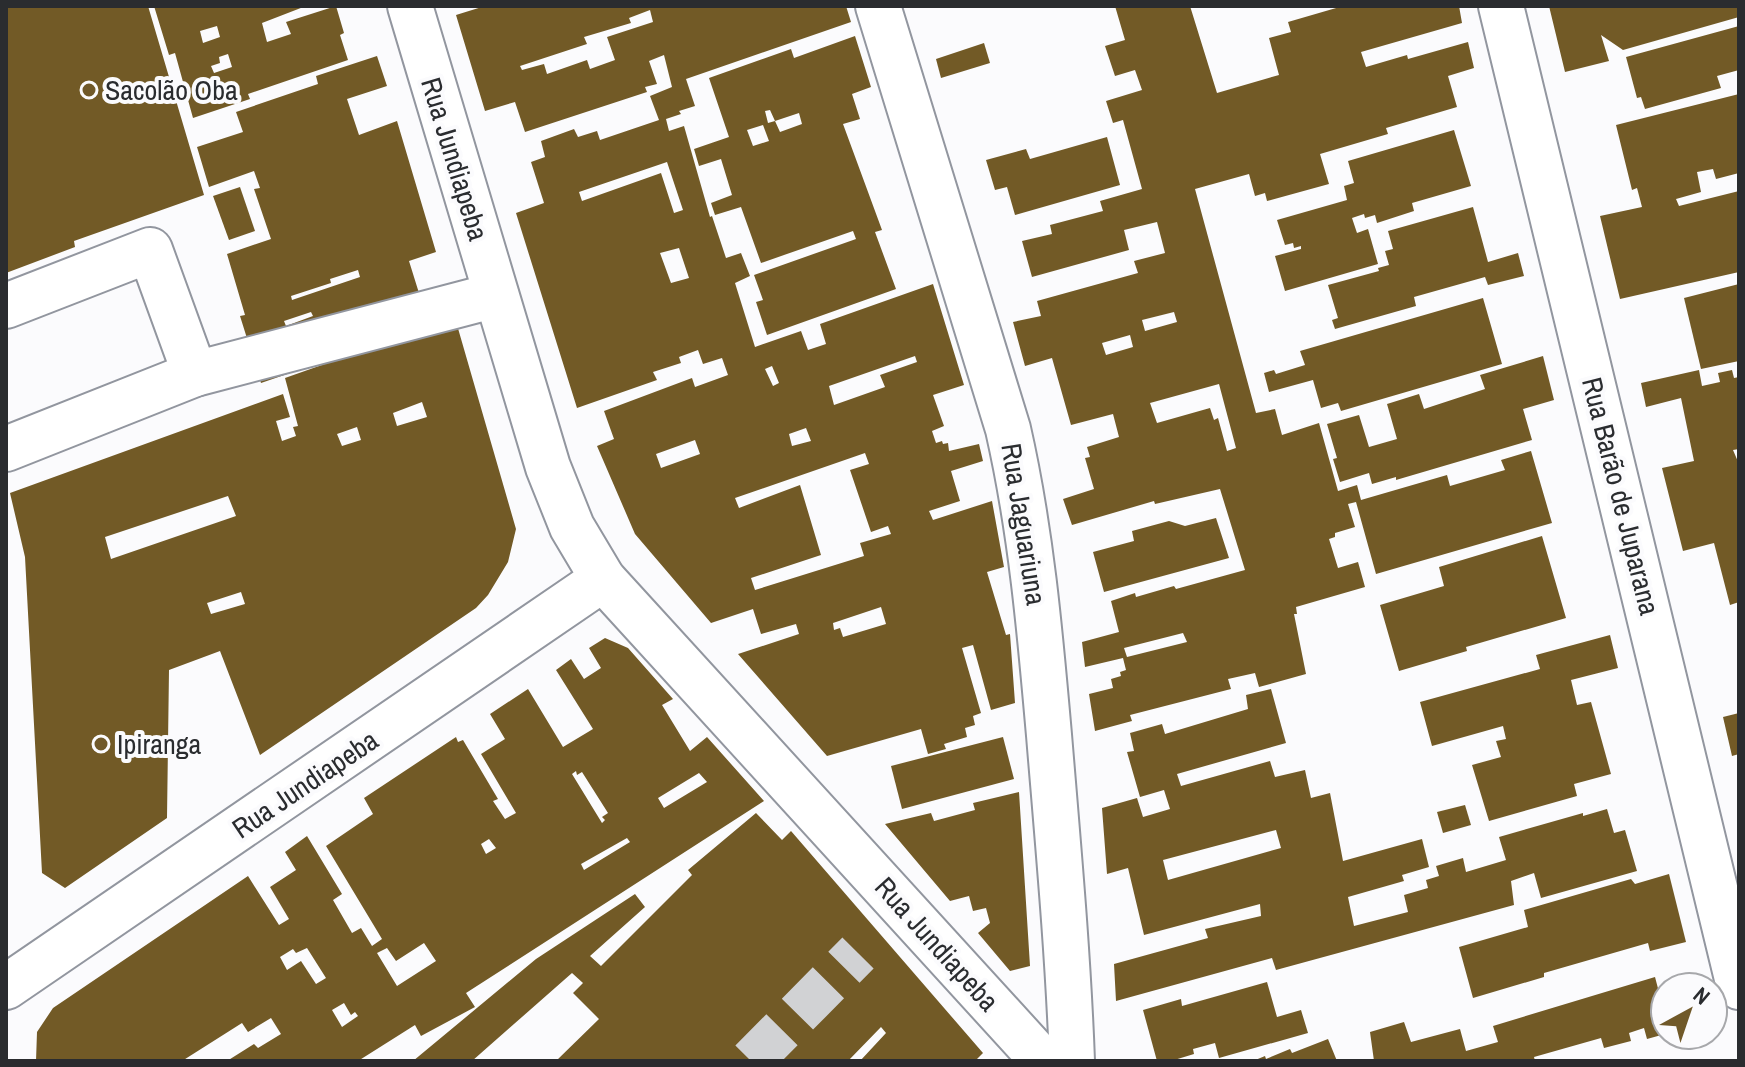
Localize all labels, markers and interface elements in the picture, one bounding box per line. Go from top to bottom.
place label: Sacolão Oba [105,71,238,109]
street label: Rua Jundiapeba [412,73,498,245]
marker: Sacolão Oba [80,81,98,99]
street label: Rua Barão de Juparana [1573,373,1669,619]
street label: Rua Jaguariuna [992,440,1056,608]
street label: Rua Jundiapeba [225,721,386,847]
place label: Ipiranga [117,725,201,763]
marker: Ipiranga [92,735,110,753]
street label: Rua Jundiapeba [867,869,1008,1019]
north arrow [1649,971,1729,1051]
text: N [1687,980,1716,1011]

